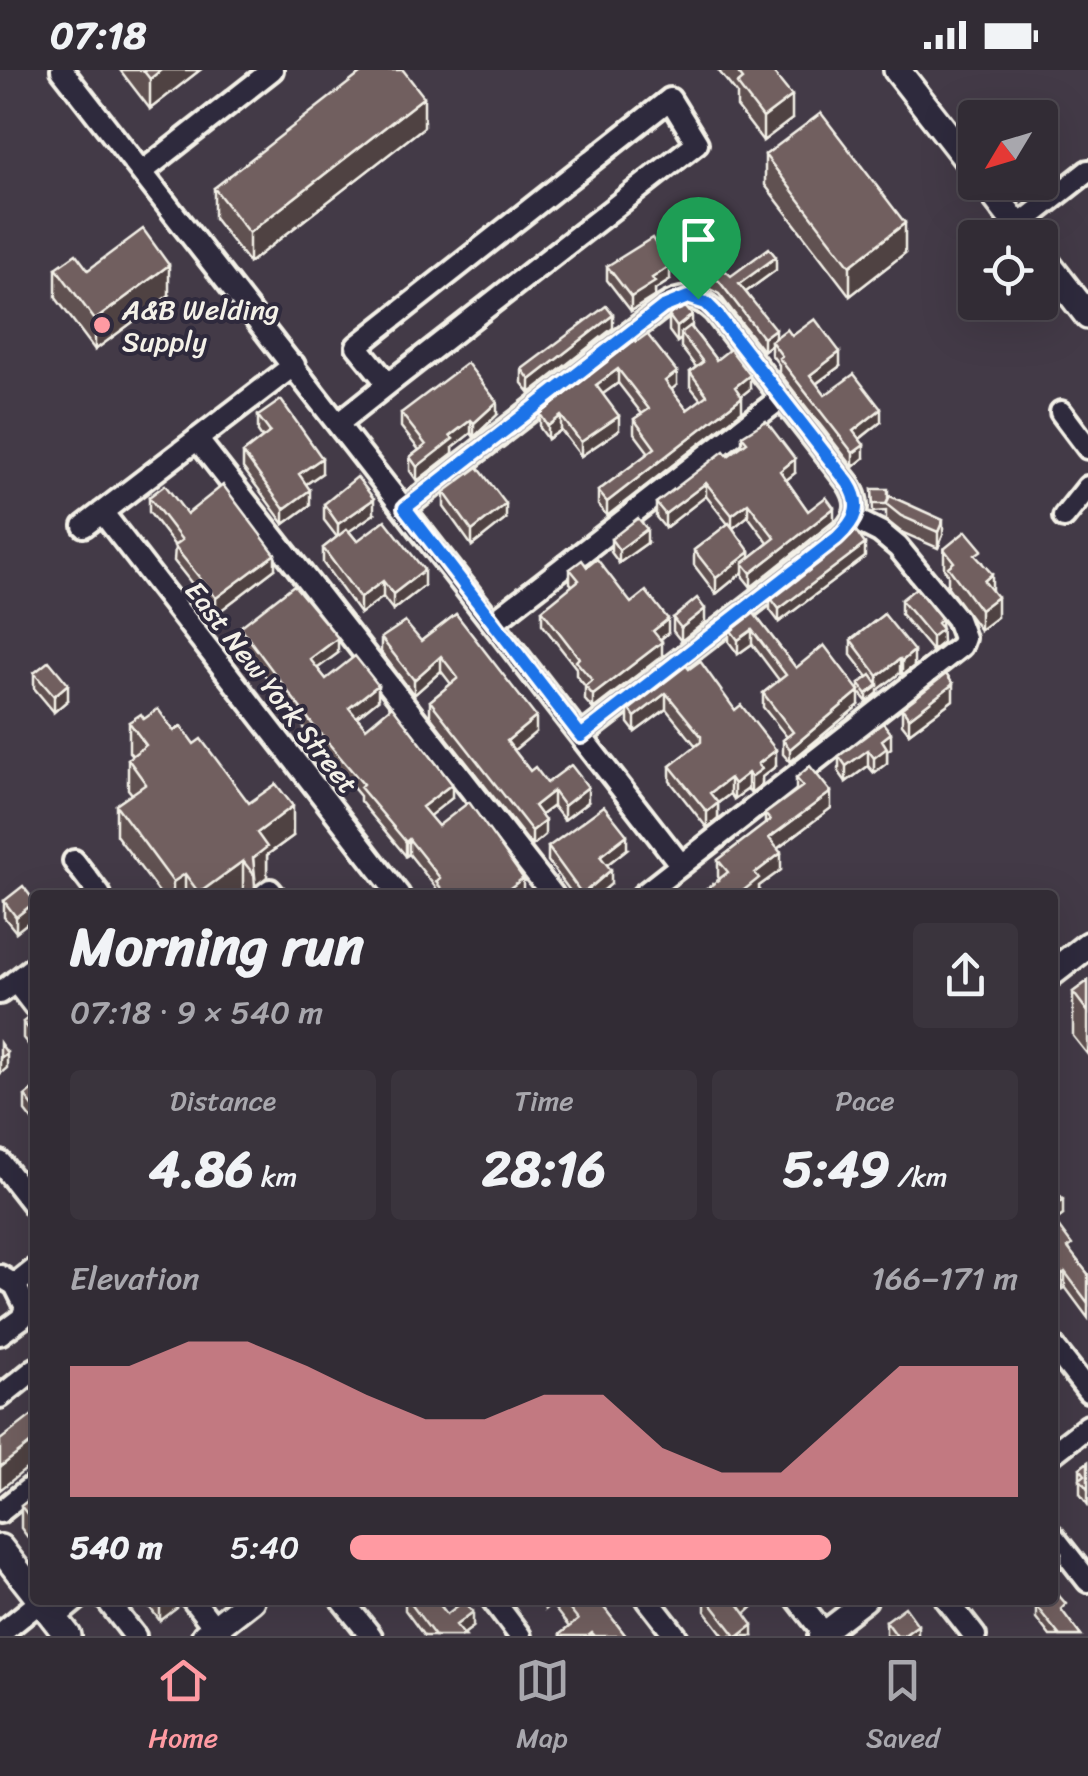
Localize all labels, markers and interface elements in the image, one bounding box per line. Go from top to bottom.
text: 07:18 [50,2,146,69]
north arrow [958,100,1058,200]
map controls [958,100,1058,320]
pin [656,197,741,300]
icon: arrive [671,212,726,267]
button: locate [958,220,1058,320]
place label: A&B Welding Supply [121,285,279,366]
marker: A&B Welding Supply [91,314,113,336]
street label: East New York Street [172,569,371,805]
text: Morning run [70,898,364,995]
button: share [913,923,1018,1028]
text: 07:18 · 9 × 540 m [70,984,323,1041]
text: Distance [170,1076,276,1125]
text: Time [514,1076,574,1125]
text: Pace [835,1076,895,1125]
text: 4.86 [149,1125,254,1214]
text: 28:16 [482,1125,606,1214]
text: 5:49 [782,1125,890,1214]
text: km [254,1152,297,1201]
text: /km [890,1152,948,1201]
text: Elevation [70,1250,200,1307]
text: 166–171 m [871,1250,1018,1307]
text: 540 m [70,1519,163,1576]
text: 5:40 [230,1519,299,1576]
tab: Home [148,1653,218,1762]
tab: Map [515,1653,570,1762]
tab: Saved [866,1653,940,1762]

